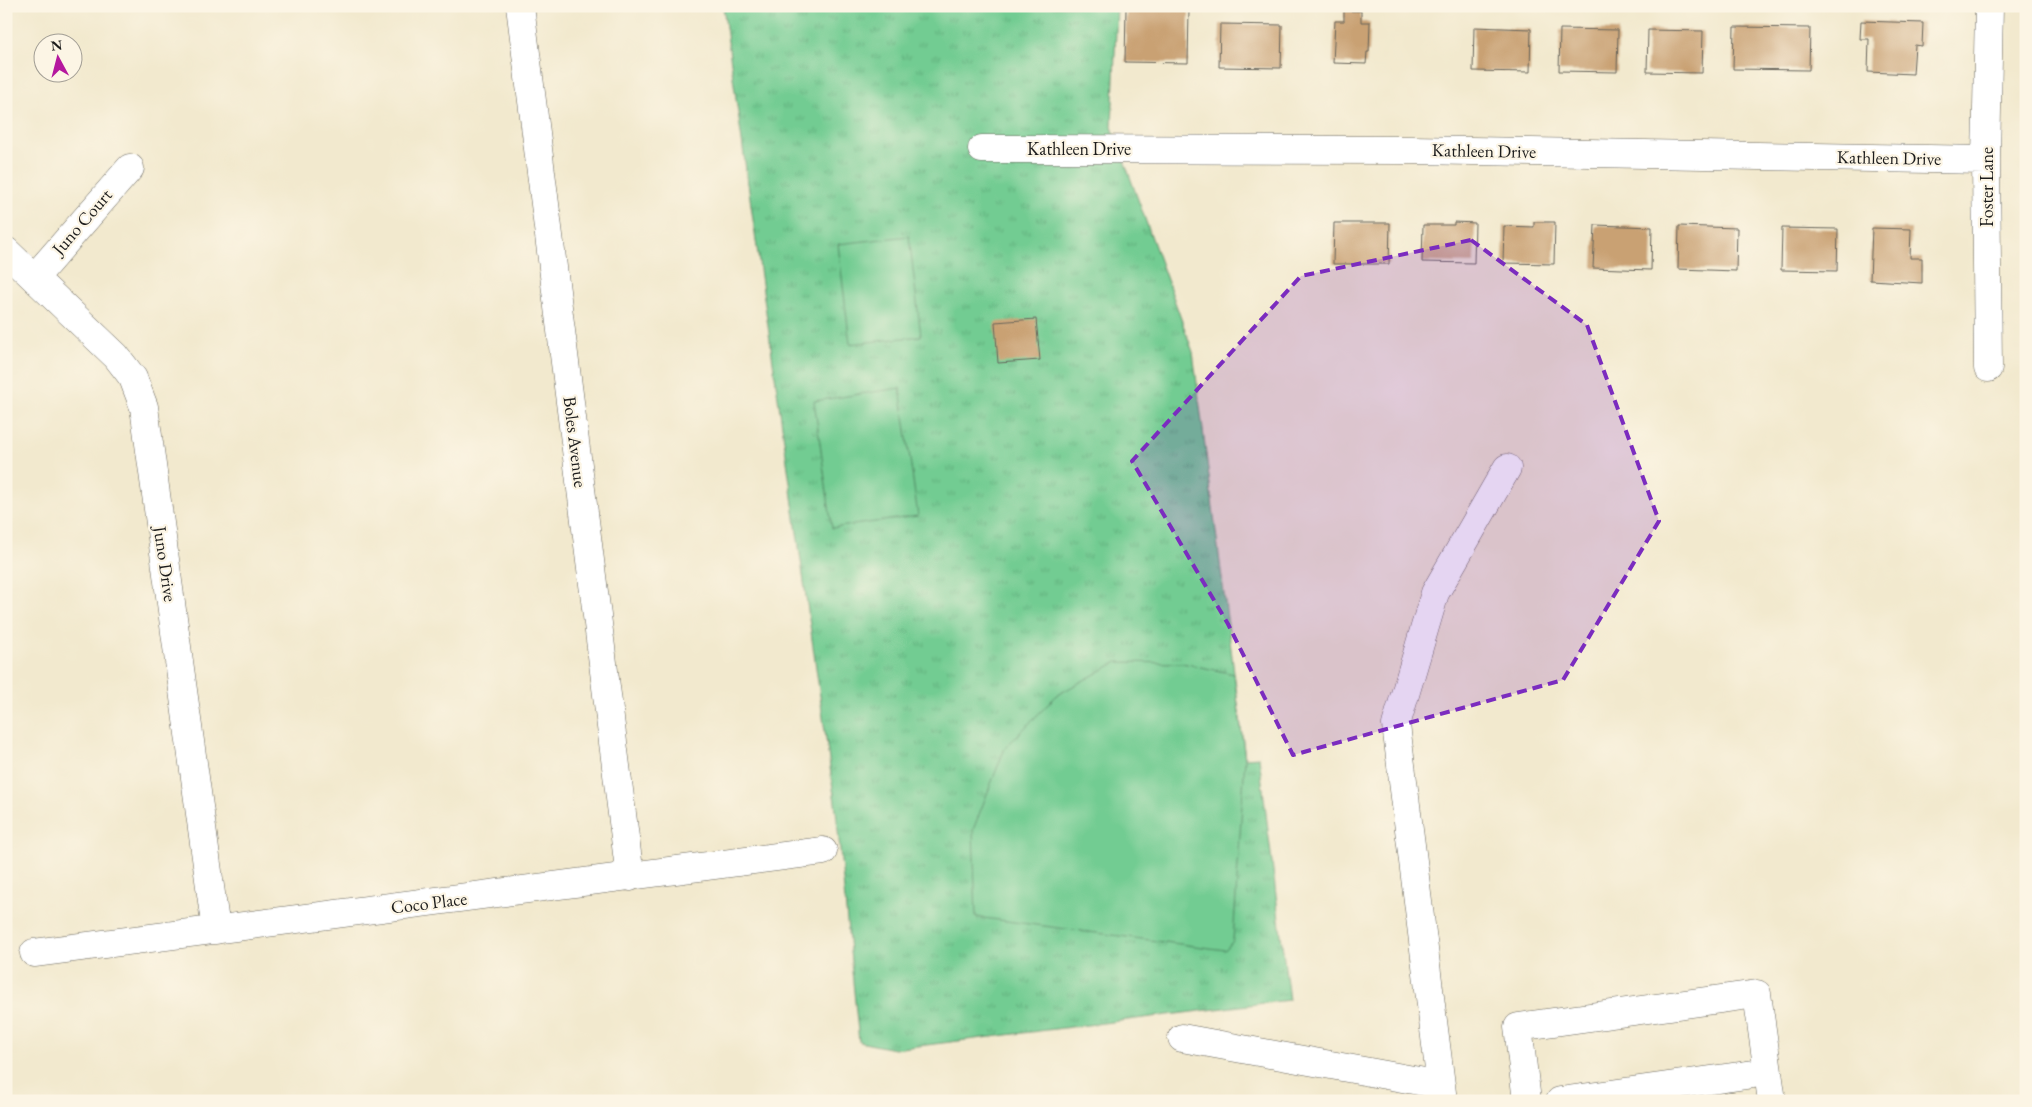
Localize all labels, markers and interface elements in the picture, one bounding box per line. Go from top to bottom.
north arrow [32,32,82,82]
text: N [50,35,64,55]
street label: Kathleen Drive [1027,137,1131,160]
street label: Kathleen Drive [1432,138,1536,163]
street label: Kathleen Drive [1837,145,1941,170]
street label: Foster Lane [1975,147,1998,227]
street label: Juno Court [45,184,117,261]
street label: Boles Avenue [558,395,592,489]
street label: Juno Drive [149,523,182,603]
street label: Coco Place [390,886,468,919]

